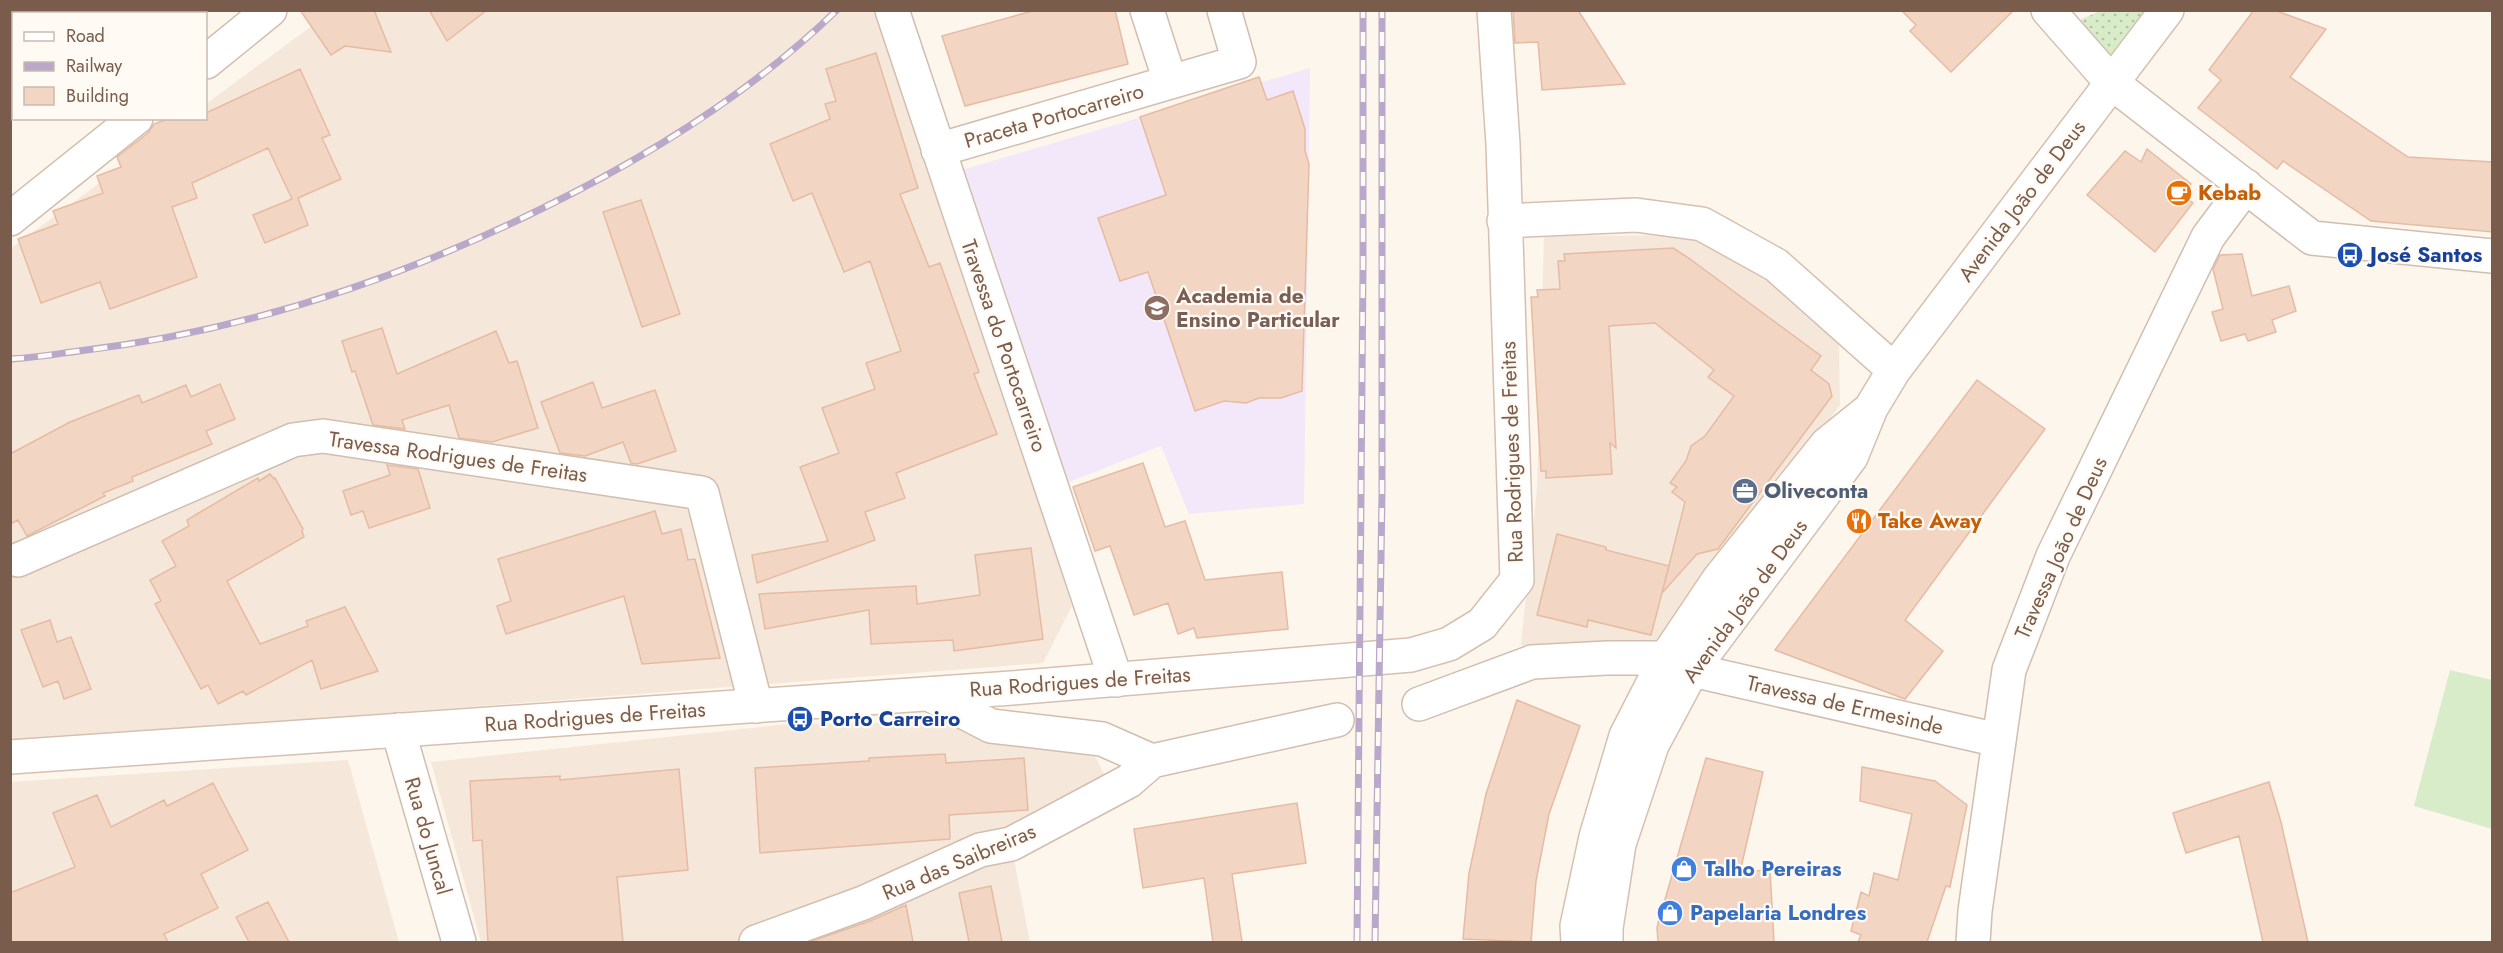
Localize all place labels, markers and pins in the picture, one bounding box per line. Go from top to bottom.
cafe icon: Kebab [2164,178,2194,208]
place label: Kebab [2198,178,2261,208]
bus stop icon: José Santos [2335,240,2365,270]
place label: José Santos [2366,240,2483,270]
place label: Academia de Ensino Particular [1175,281,1340,335]
school or university icon: Academia de Ensino Particular [1142,293,1172,323]
office icon: Oliveconta [1730,476,1760,506]
place label: Oliveconta [1764,476,1868,506]
restaurant icon: Take Away [1844,506,1874,536]
place label: Take Away [1878,506,1983,536]
bus stop icon: Porto Carreiro [785,704,815,734]
place label: Porto Carreiro [820,704,960,734]
shop icon: Talho Pereiras [1669,854,1699,884]
place label: Talho Pereiras [1704,854,1842,884]
shop icon: Papelaria Londres [1655,898,1685,928]
place label: Papelaria Londres [1690,898,1867,928]

